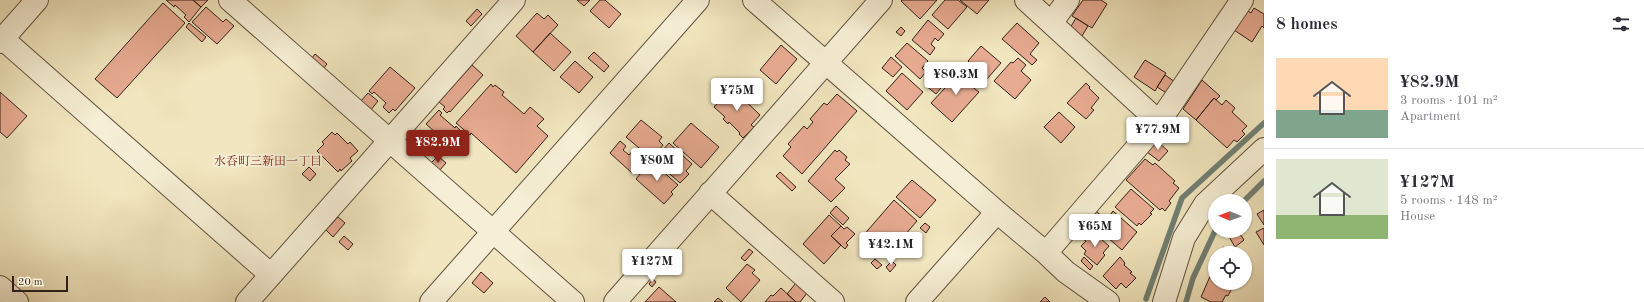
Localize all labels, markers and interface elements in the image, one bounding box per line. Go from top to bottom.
icon: filters [1610,13,1632,35]
text: 8 homes [1276,16,1338,33]
pin: ¥80.3M [923,62,989,96]
text: ¥80.3M [933,68,979,81]
icon: home [1308,74,1356,122]
text: ¥82.9M [1400,74,1459,91]
pin: ¥75M [713,78,761,112]
text: ¥75M [720,84,754,97]
text: 3 rooms · 101 m² [1400,94,1498,107]
text: Apartment [1400,110,1461,123]
pin: ¥77.9M [1125,117,1191,151]
text: ¥77.9M [1135,123,1181,136]
pin: ¥82.9M [405,130,471,164]
text: ¥82.9M [415,136,461,149]
pin: ¥80M [633,148,681,182]
district label: 水呑町三新田一丁目 [214,154,322,168]
text: ¥80M [640,154,674,167]
text: ¥127M [1400,174,1455,191]
icon: home [1308,175,1356,223]
north arrow [1208,194,1252,238]
map controls [1208,194,1252,290]
text: 5 rooms · 148 m² [1400,194,1498,207]
text: House [1400,210,1435,223]
pin: ¥65M [1071,214,1119,248]
text: ¥65M [1078,220,1112,233]
pin: ¥42.1M [858,232,924,266]
text: ¥42.1M [868,238,914,251]
button: locate [1208,246,1252,290]
pin: ¥127M [624,249,680,283]
text: ¥127M [631,255,673,268]
scale bar [12,274,68,293]
text: 20 m [18,277,43,288]

